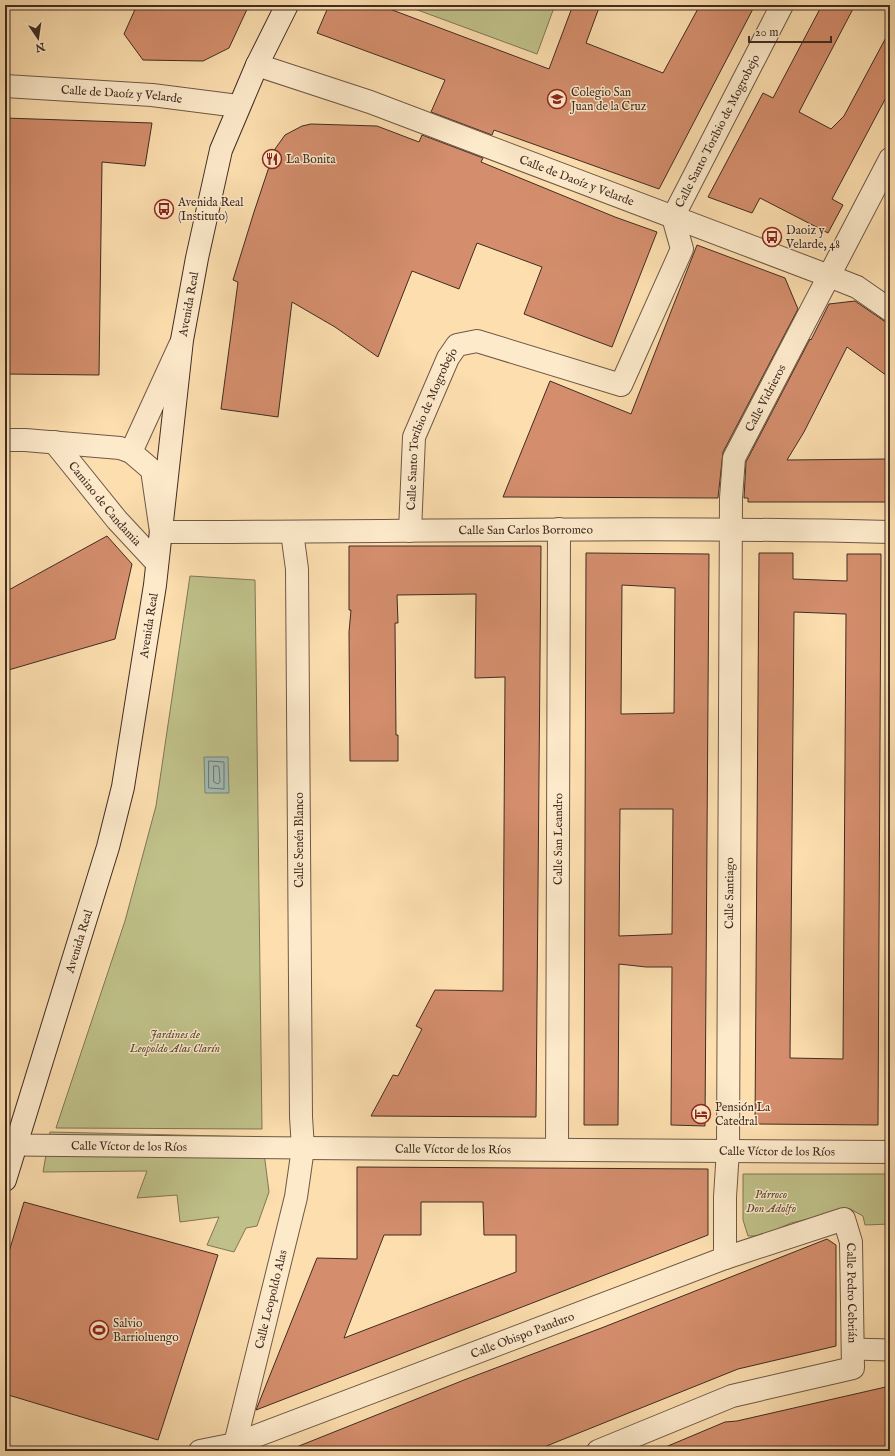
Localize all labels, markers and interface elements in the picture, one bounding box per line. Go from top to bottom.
north arrow [18,18,58,58]
scale bar [749,18,831,44]
text: 20 m [755,25,778,40]
text: N [33,39,47,55]
street label: Calle Santo Toribio de Mogrobejo [672,51,764,210]
street label: Calle de Daoíz y Velarde [61,82,184,107]
place label: Colegio San Juan de la Cruz [569,85,647,115]
school or university icon: Colegio San Juan de la Cruz [546,88,568,110]
restaurant icon: La Bonita [261,148,283,170]
place label: La Bonita [286,152,336,167]
street label: Calle de Daoíz y Velarde [517,152,637,210]
place label: Avenida Real (Instituto) [177,195,244,224]
bus stop icon: Avenida Real (Instituto) [153,198,175,220]
place label: Daoiz y Velarde, 48 [785,223,840,252]
bus stop icon: Daoiz y Velarde, 48 [761,226,783,248]
street label: Avenida Real [176,270,202,339]
street label: Calle Santo Toribio de Mogrobejo [404,344,461,511]
street label: Calle Vidrieros [742,362,790,434]
street label: Camino de Candamia [65,459,145,550]
street label: Calle San Carlos Borromeo [458,522,593,538]
street label: Avenida Real [136,591,162,660]
street label: Calle Senén Blanco [292,792,307,888]
street label: Calle San Leandro [551,793,566,885]
street label: Calle Santiago [722,857,737,929]
street label: Avenida Real [62,907,96,976]
park label: Jardines de Leopoldo Alas Clarín [129,1027,221,1056]
place label: Pensión La Catedral [715,1100,771,1129]
hotel icon: Pensión La Catedral [690,1103,712,1125]
street label: Calle Víctor de los Ríos [71,1139,187,1155]
street label: Calle Víctor de los Ríos [395,1142,511,1157]
street label: Calle Víctor de los Ríos [719,1144,835,1160]
park label: Párroco Don Adolfo [746,1187,796,1216]
street label: Calle Pedro Cebrián [843,1243,860,1344]
street label: Calle Leopoldo Alas [252,1248,291,1351]
street label: Calle Obispo Panduro [469,1309,577,1362]
place label: Salvio Barrioluengo [113,1316,179,1345]
sports icon: Salvio Barrioluengo [88,1319,110,1341]

